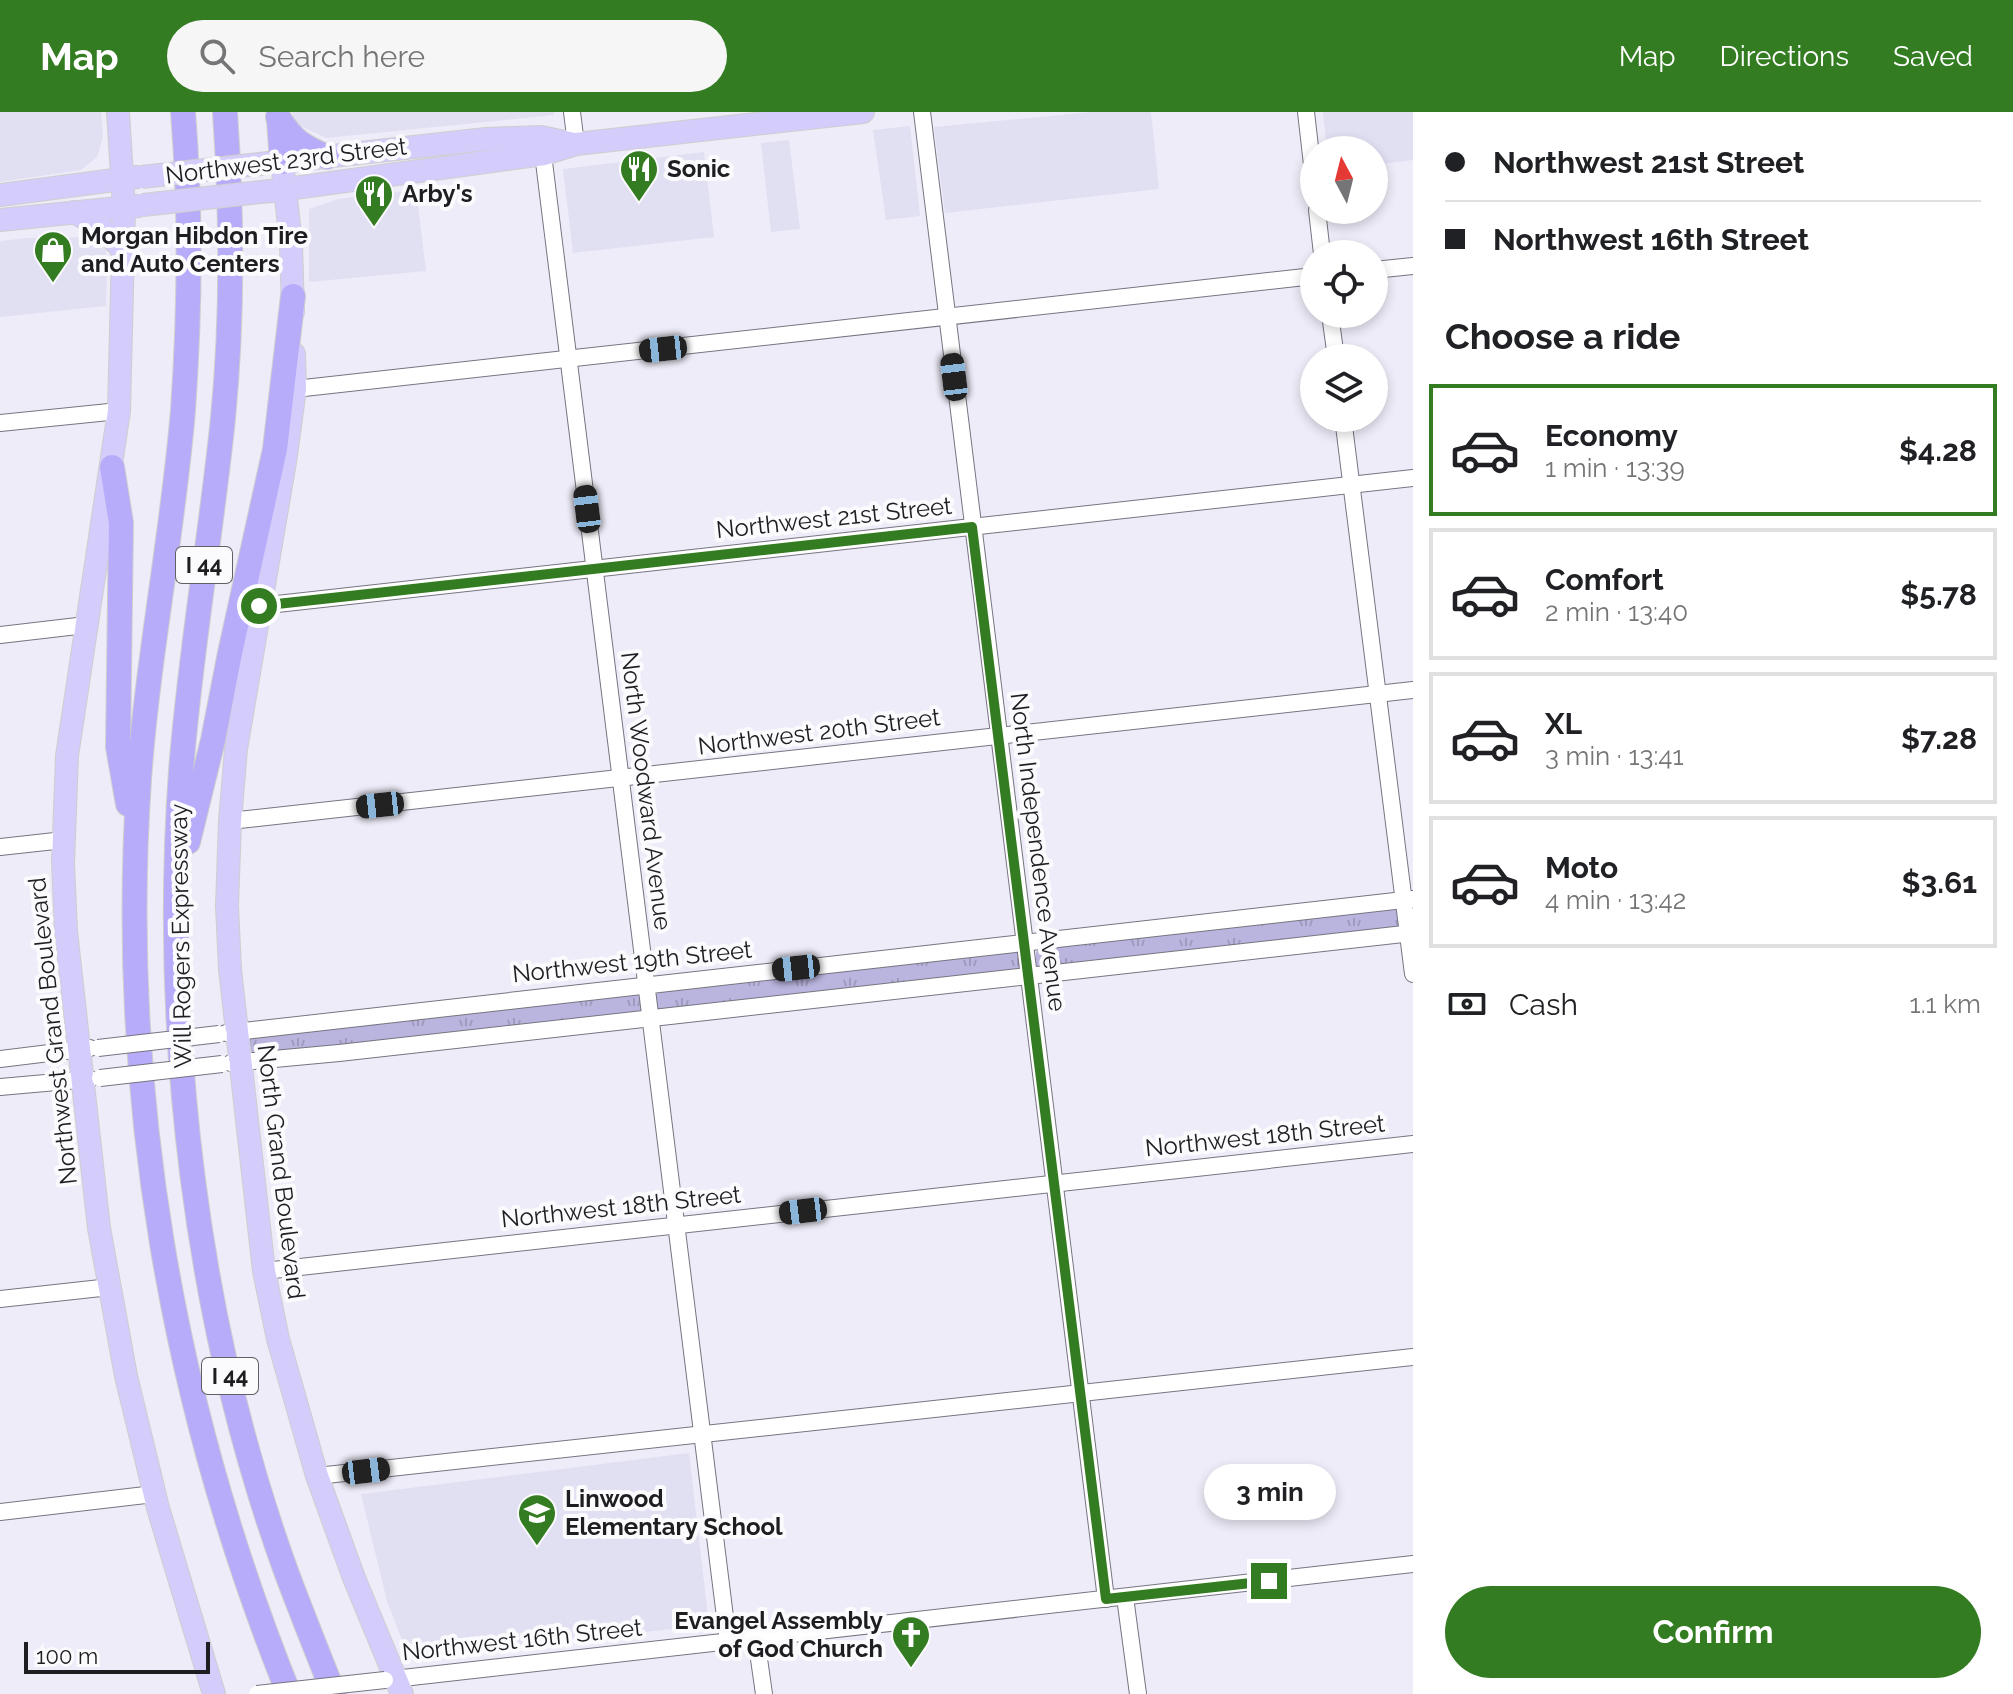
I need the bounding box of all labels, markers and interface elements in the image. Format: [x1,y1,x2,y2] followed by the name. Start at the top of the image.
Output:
[167,20,727,92] search box
[40,34,119,79] text: Map
[195,34,239,78] icon: search
[259,39,425,74] text: Search here
[1619,40,1676,73] text: Map
[1720,40,1849,73] text: Directions
[1893,40,1973,73] text: Saved
[164,131,408,190] street label: Northwest 23rd Street
[1300,136,1388,224] north arrow
[1300,136,1388,432] map controls
[1493,145,1804,180] text: Northwest 21st Street
[618,148,660,203] restaurant icon: Sonic
[667,154,731,183] place label: Sonic
[353,173,395,228] restaurant icon: Arby's
[402,179,473,208] place label: Arby's
[81,221,308,278] place label: Morgan Hibdon Tire and Auto Centers
[1493,222,1809,257] text: Northwest 16th Street
[32,229,74,284] shop icon: Morgan Hibdon Tire and Auto Centers
[1300,240,1388,328] button: locate
[1445,315,1680,357] text: Choose a ride
[638,335,688,363] car
[1300,344,1388,432] button: layers
[939,352,969,402] car
[1449,414,1521,486] icon: car
[1545,418,1678,453] text: Economy
[1899,433,1977,468] text: $4.28
[1545,453,1685,483] text: 1 min · 13:39
[572,484,602,534] car
[715,491,953,544] street label: Northwest 21st Street
[176,547,232,583] road number: I 44
[1449,558,1521,630] icon: car
[1545,562,1664,597] text: Comfort
[1900,577,1977,612] text: $5.78
[241,588,277,624] route start
[1545,597,1688,627] text: 2 min · 13:40
[615,650,678,932] street label: North Woodward Avenue
[1005,691,1072,1013] street label: North Independence Avenue
[696,702,942,761] street label: Northwest 20th Street
[1449,702,1521,774] icon: car
[1545,706,1582,741] text: XL
[1901,721,1977,756] text: $7.28
[1545,741,1684,771] text: 3 min · 13:41
[355,791,405,819] car
[164,803,197,1069] street label: Will Rogers Expressway
[1449,846,1521,918] icon: car
[1545,850,1618,885] text: Moto
[1902,865,1977,900] text: $3.61
[22,876,83,1186] street label: Northwest Grand Boulevard
[1545,885,1686,915] text: 4 min · 13:42
[511,935,753,989] street label: Northwest 19th Street
[771,954,821,982] car
[1445,982,1489,1026] icon: cash
[1509,987,1578,1022] text: Cash
[1910,989,1981,1019] text: 1.1 km
[251,1043,312,1301] street label: North Grand Boulevard
[1144,1108,1386,1163] street label: Northwest 18th Street
[500,1179,742,1234] street label: Northwest 18th Street
[778,1196,828,1226] car
[202,1358,258,1394] road number: I 44
[341,1456,391,1486] car
[1203,1465,1335,1521] callout: 3 min
[1236,1477,1304,1507] text: 3 min
[565,1484,783,1541] place label: Linwood Elementary School
[516,1492,558,1547] school or university icon: Linwood Elementary School
[1251,1563,1287,1599] route end
[1445,1586,1981,1678] button: Confirm
[674,1606,883,1663] place label: Evangel Assembly of God Church
[401,1612,643,1667] street label: Northwest 16th Street
[890,1614,932,1669] church icon: Evangel Assembly of God Church
[24,1638,210,1674] scale bar
[36,1643,98,1669] text: 100 m

